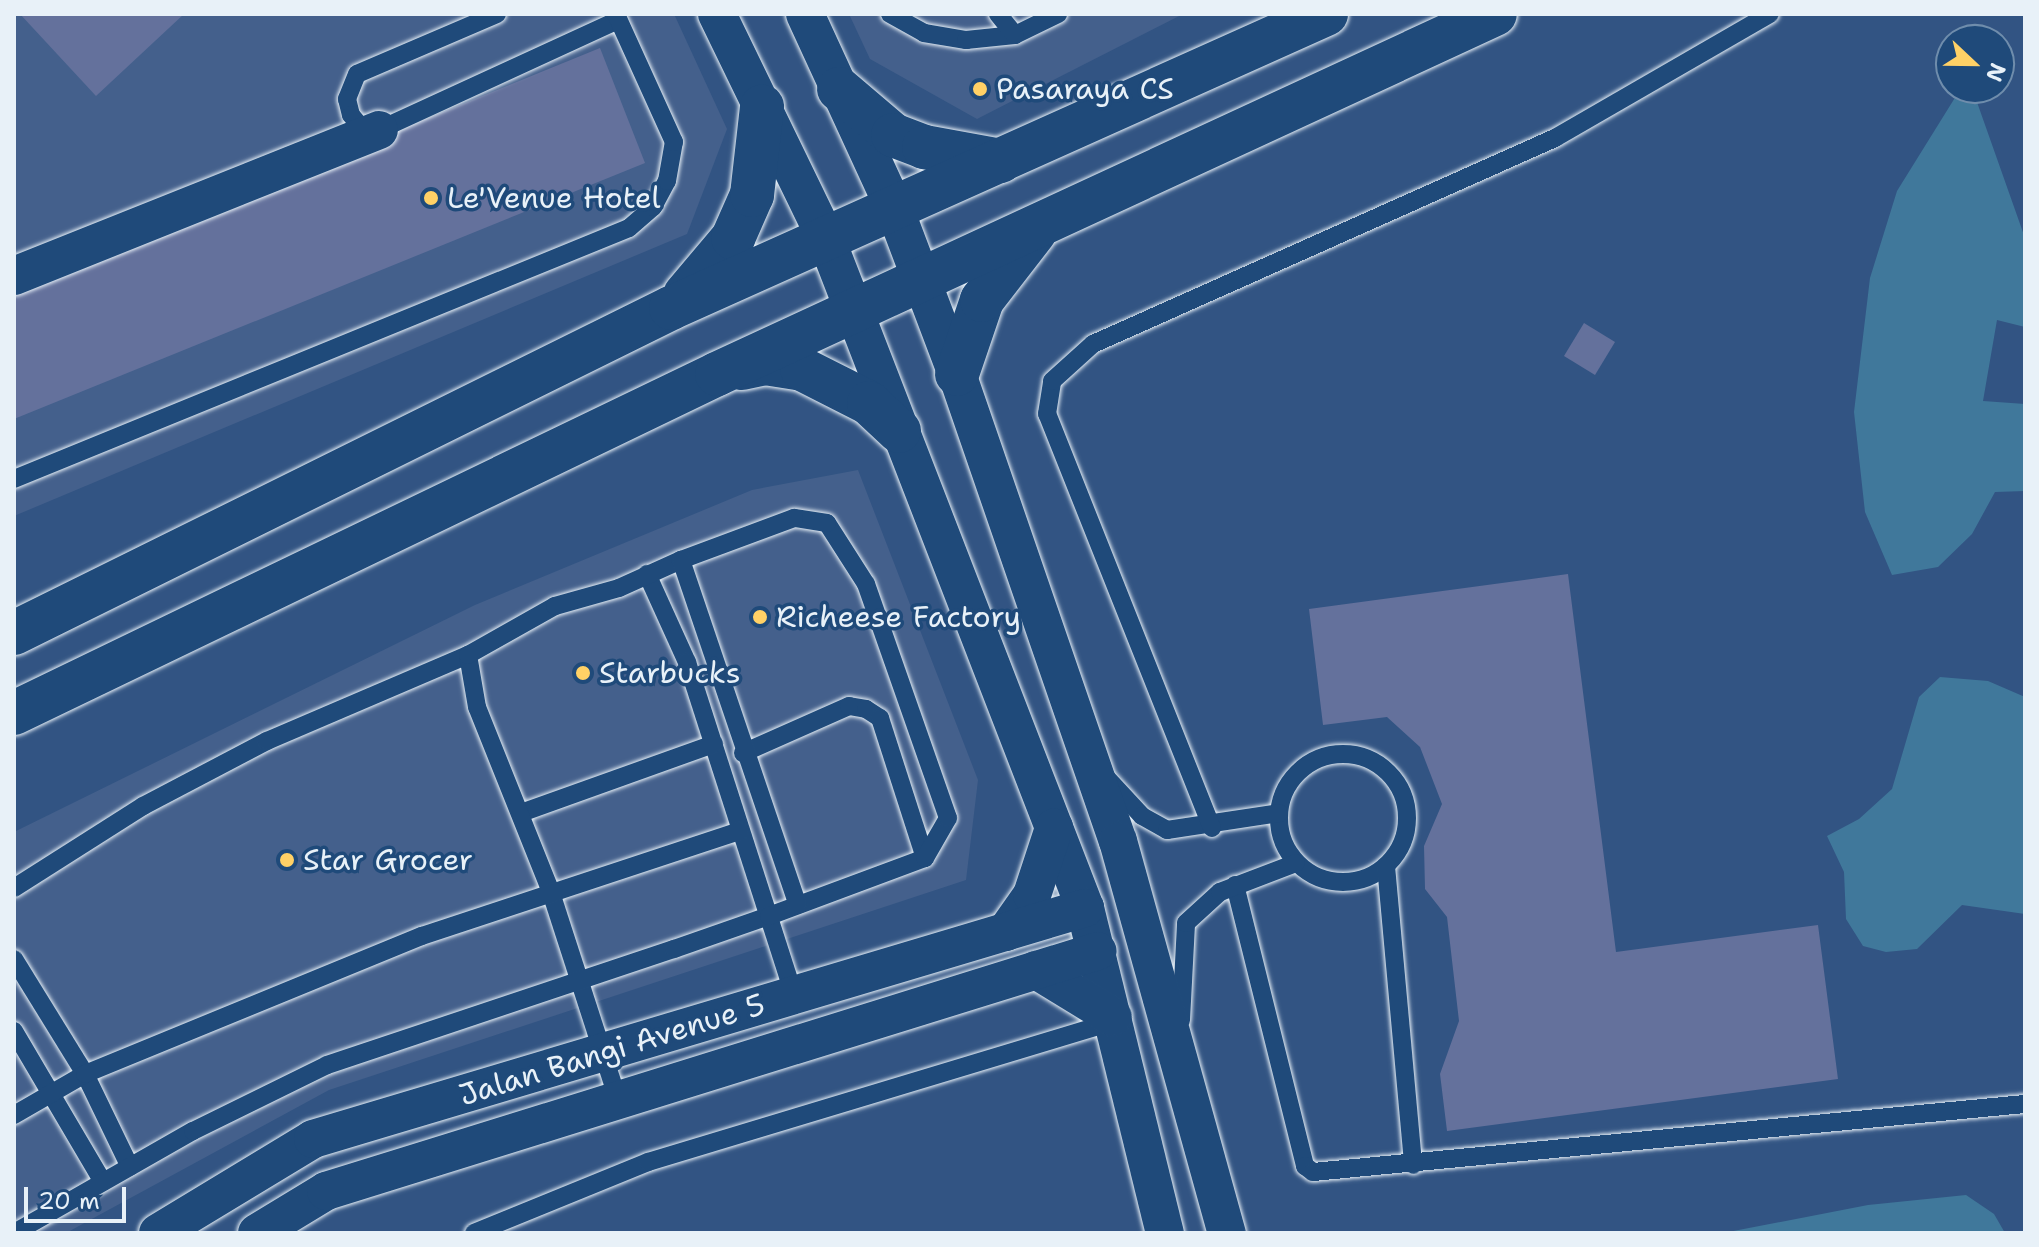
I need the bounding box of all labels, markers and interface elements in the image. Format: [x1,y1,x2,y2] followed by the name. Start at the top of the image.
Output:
[1935,24,2015,104] north arrow
[1979,59,2013,86] text: N
[996,71,1174,107] place label: Pasaraya CS
[971,80,989,98] marker: Pasaraya CS
[447,180,661,216] place label: Le'Venue Hotel
[422,189,440,207] marker: Le'Venue Hotel
[776,599,1021,635] place label: Richeese Factory
[751,608,769,626] marker: Richeese Factory
[599,655,740,691] place label: Starbucks
[574,664,592,682] marker: Starbucks
[303,842,473,878] place label: Star Grocer
[278,851,296,869] marker: Star Grocer
[455,986,769,1114] street label: Jalan Bangi Avenue 5
[28,1171,130,1221] scale bar
[38,1185,100,1217] text: 20 m

